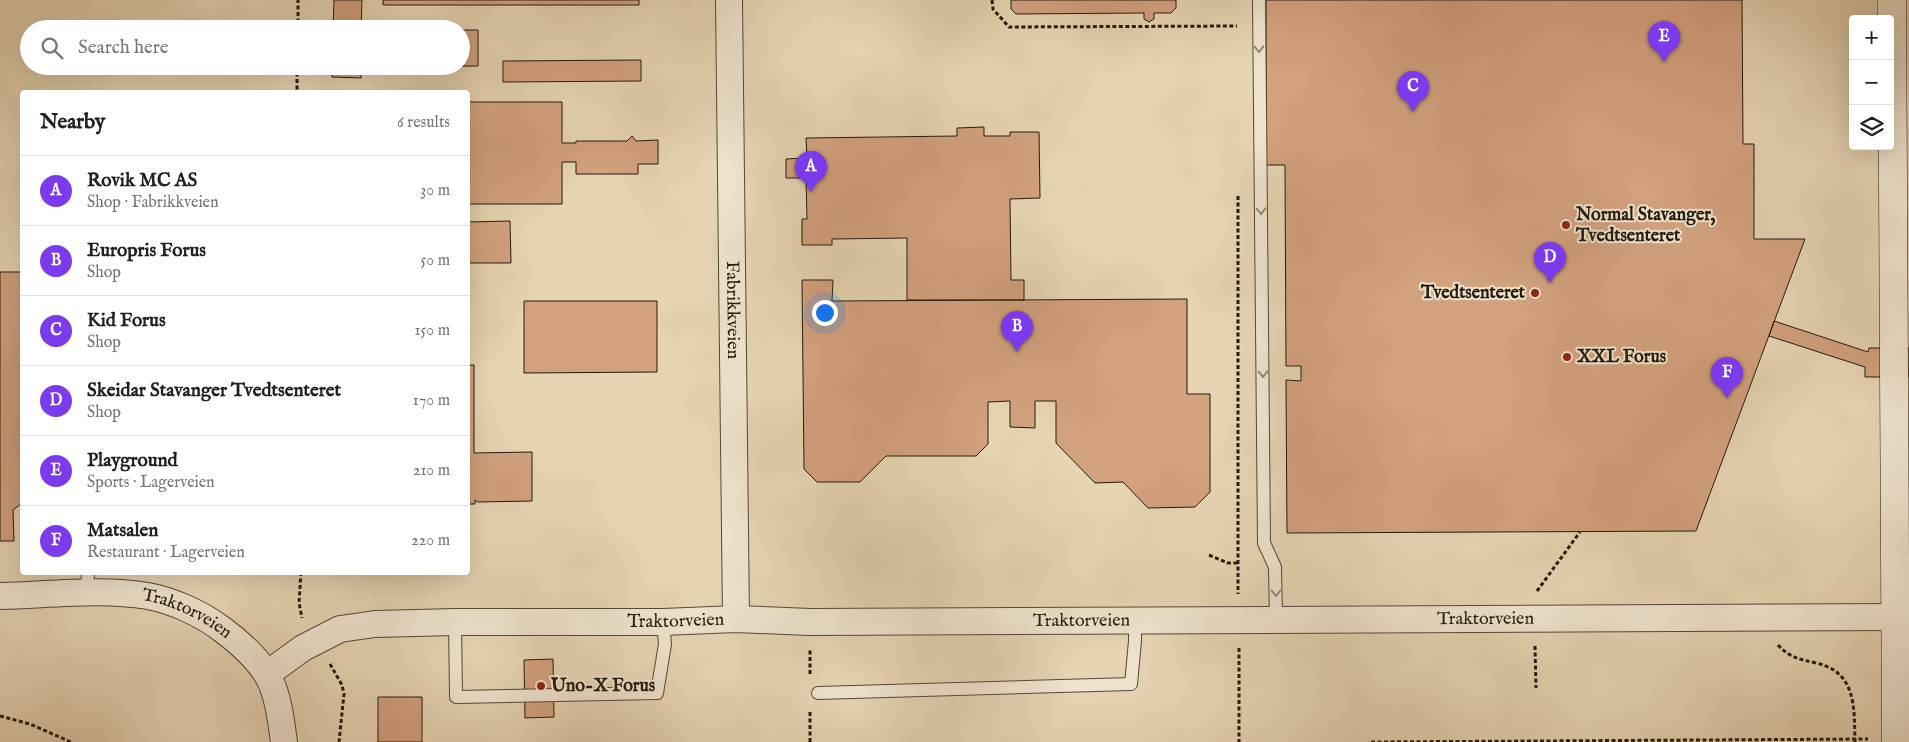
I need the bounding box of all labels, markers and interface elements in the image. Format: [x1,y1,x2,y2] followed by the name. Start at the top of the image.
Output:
[1849,15,1894,150] map controls
[1849,15,1894,60] button: +
[20,20,470,75] search box
[1648,21,1680,62] pin: E
[38,34,66,62] icon: search
[78,36,169,60] text: Search here
[1254,45,1264,53] one-way arrow
[1849,60,1894,105] button: −
[1397,71,1429,112] pin: C
[1849,105,1894,150] button: layers
[40,109,105,136] text: Nearby
[397,113,450,133] text: 6 results
[795,151,827,192] pin: A
[87,169,197,193] text: Rovik MC AS
[51,181,61,201] text: A
[420,181,450,201] text: 30 m
[87,193,218,213] text: Shop · Fabrikkveien
[1575,204,1716,248] place label: Normal Stavanger, Tvedtsenteret
[1256,208,1266,215] one-way arrow
[1560,219,1572,231] marker: Normal Stavanger, Tvedtsenteret
[87,239,206,263] text: Europris Forus
[1534,242,1566,283] pin: D
[51,251,61,271] text: B
[421,251,450,271] text: 50 m
[720,261,745,359] street label: Fabrikkveien
[87,263,121,283] text: Shop
[1420,282,1526,305] place label: Tvedtsenteret
[1529,287,1541,299] marker: Tvedtsenteret
[812,300,838,326] your location
[87,309,166,333] text: Kid Forus
[1001,311,1033,352] pin: B
[50,321,62,341] text: C
[415,321,450,341] text: 150 m
[87,333,121,353] text: Shop
[1576,346,1667,369] place label: XXL Forus
[1561,351,1573,363] marker: XXL Forus
[1711,357,1743,398] pin: F
[1257,370,1268,378] one-way arrow
[87,379,341,403] text: Skeidar Stavanger Tvedtsenteret
[50,391,62,411] text: D
[413,391,450,411] text: 170 m
[87,403,121,423] text: Shop
[87,449,178,473] text: Playground
[50,461,62,481] text: E
[413,461,450,481] text: 210 m
[87,473,215,493] text: Sports · Lagerveien
[87,519,158,543] text: Matsalen
[51,531,61,551] text: F
[411,531,450,551] text: 220 m
[87,543,245,563] text: Restaurant · Lagerveien
[140,584,237,644] street label: Traktorveien
[1270,589,1281,597] one-way arrow
[1437,607,1534,631] street label: Traktorveien
[627,608,725,634] street label: Traktorveien
[1033,609,1130,632] street label: Traktorveien
[550,675,656,698] place label: Uno-X Forus
[535,680,547,692] marker: Uno-X Forus

